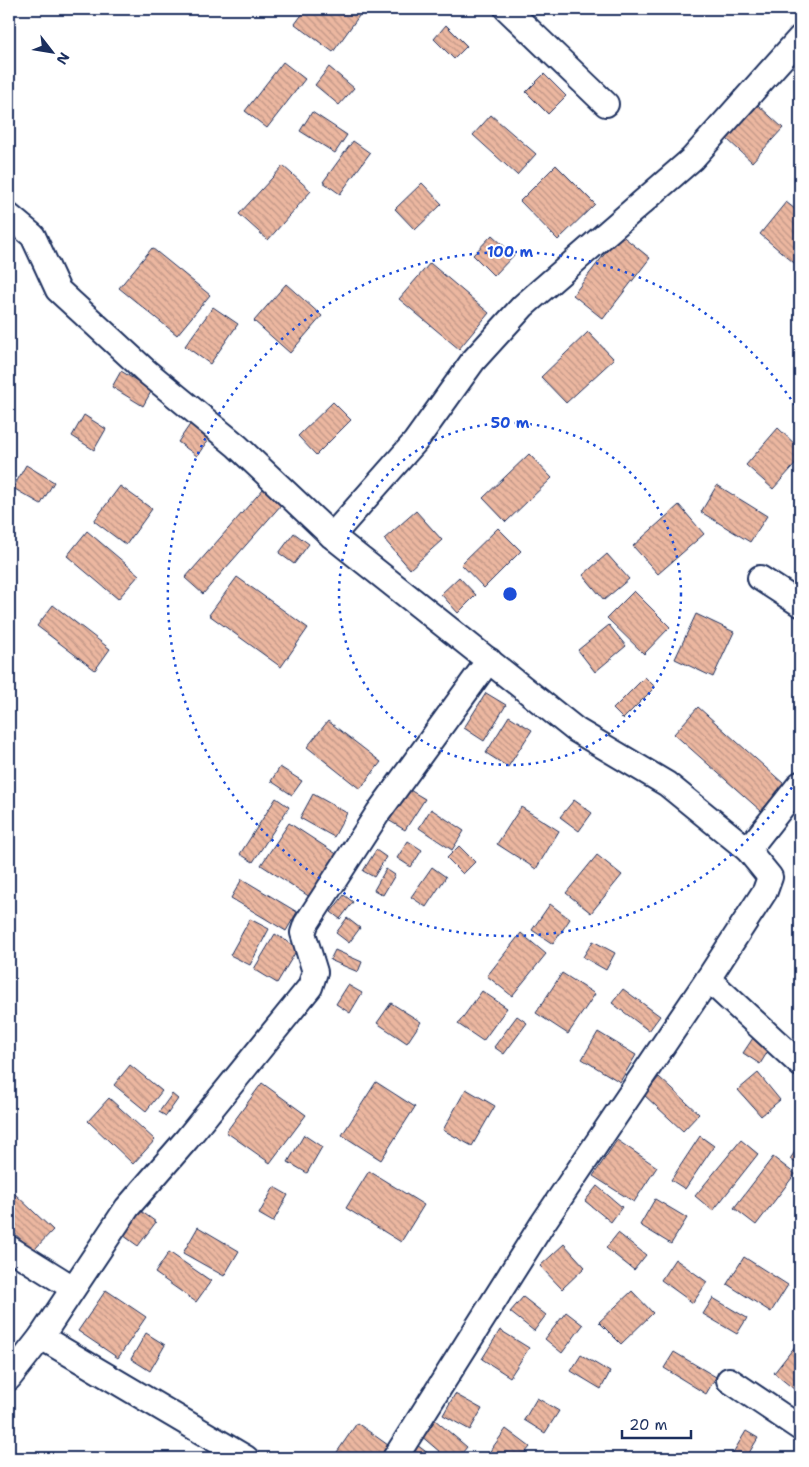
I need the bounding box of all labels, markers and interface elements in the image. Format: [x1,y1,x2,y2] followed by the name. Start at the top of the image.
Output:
[28,28,78,78] north arrow
[53,49,74,68] text: N
[487,242,533,262] text: 100 m
[491,413,530,433] text: 50 m
[501,585,519,603] centre of rings
[622,1407,690,1439] scale bar
[629,1415,668,1435] text: 20 m

